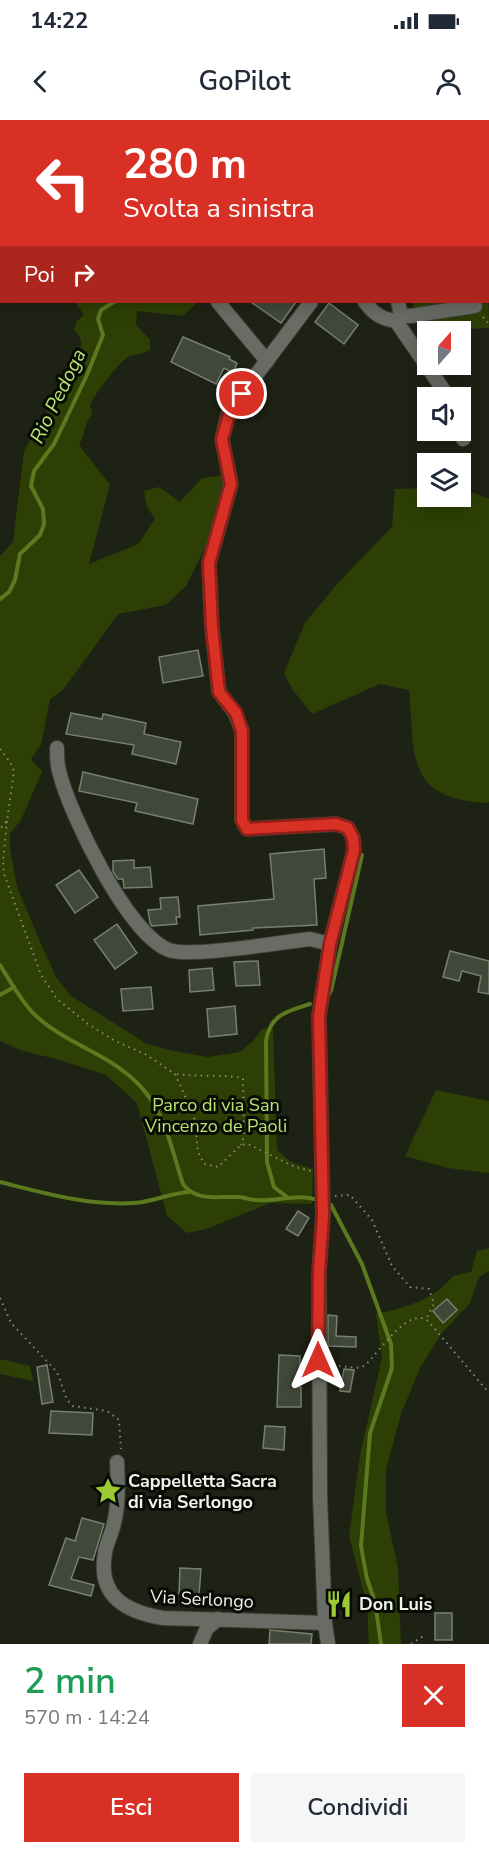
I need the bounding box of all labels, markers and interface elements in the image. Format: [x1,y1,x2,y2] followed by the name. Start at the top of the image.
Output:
[30,6,88,36] text: 14:22
[199,63,291,100] text: GoPilot
[24,65,57,98] icon: back
[432,65,465,98] icon: person
[123,136,247,193] text: 280 m
[24,144,102,222] icon: left
[123,190,315,227] text: Svolta a sinistra
[67,258,100,291] icon: right
[24,260,55,290] text: Poi
[417,321,471,375] north arrow
[417,321,471,507] map controls
[23,344,93,448] water label: Rio Pedoga
[216,368,267,419] pin
[225,377,258,410] icon: arrive
[417,387,471,441] button: sound
[417,453,471,507] button: layers
[144,1093,287,1138] park label: Parco di via San Vincenzo de Paoli
[286,1328,350,1392] position arrow
[128,1469,277,1514] place label: Cappelletta Sacra di via Serlongo
[93,1476,123,1506] place icon: Cappelletta Sacra di via Serlongo
[149,1584,254,1614] street label: Via Serlongo
[324,1589,354,1619] restaurant icon: Don Luis
[359,1592,432,1616] place label: Don Luis
[24,1657,116,1706] text: 2 min
[402,1664,465,1727] button: close
[24,1704,150,1731] text: 570 m · 14:24
[24,1773,239,1842] button: Esci
[251,1773,465,1842] button: Condividi

